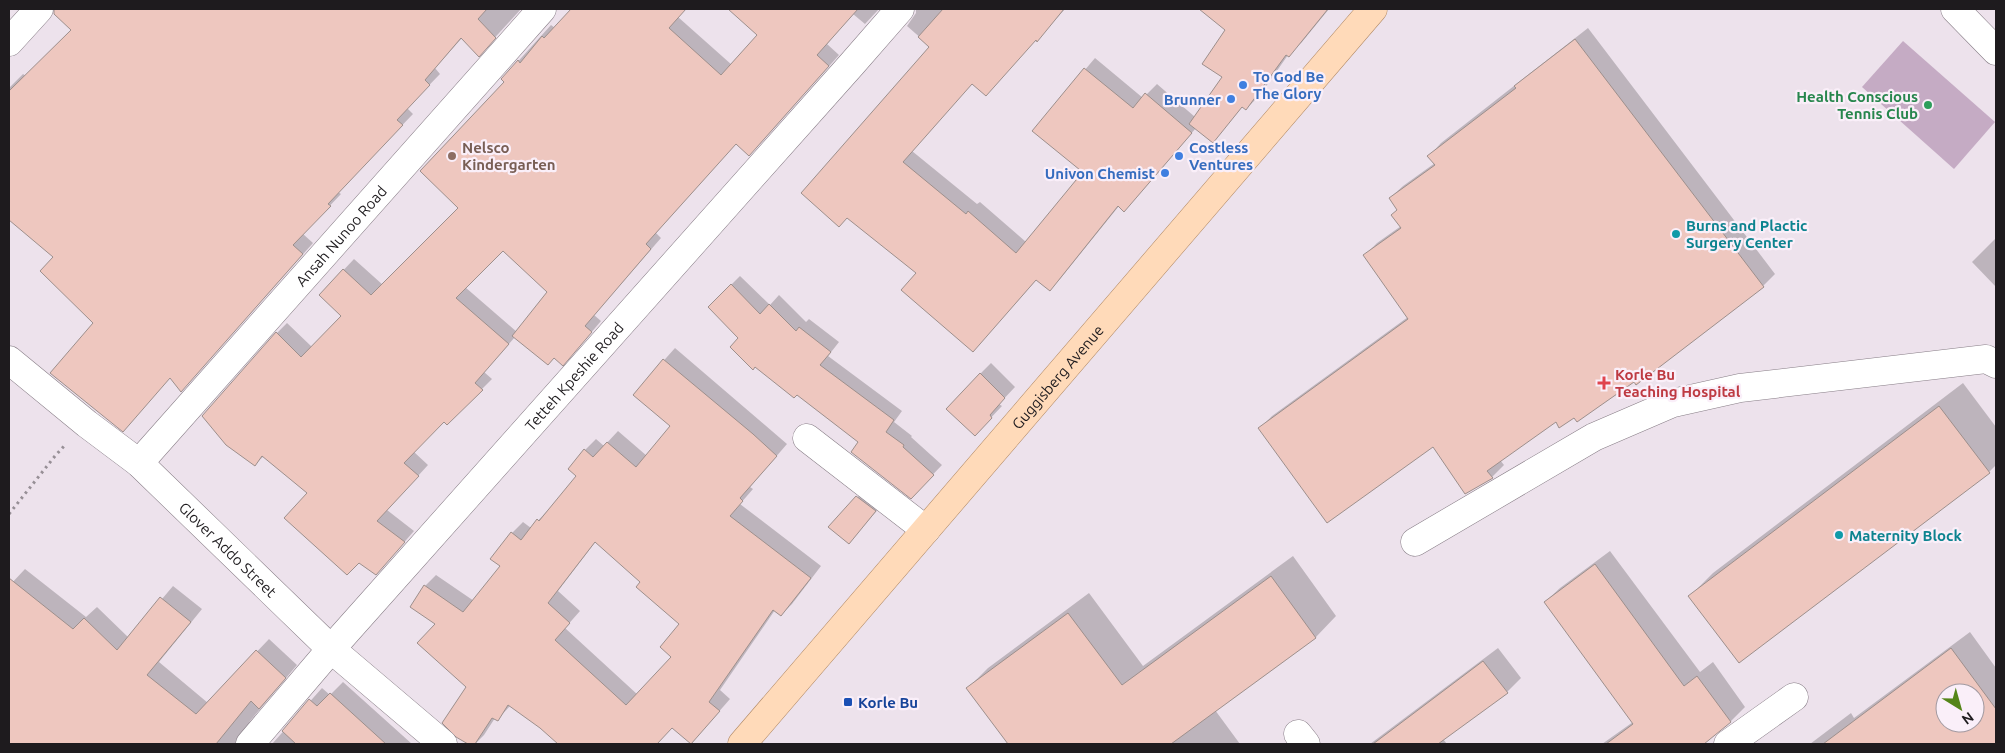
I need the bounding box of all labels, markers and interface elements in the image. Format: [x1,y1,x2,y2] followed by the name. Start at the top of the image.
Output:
[1253,68,1324,102] place label: To God Be The Glory
[1237,79,1249,91] marker: To God Be The Glory
[1796,88,1918,122] place label: Health Conscious Tennis Club
[1164,91,1222,108] place label: Brunner
[1225,93,1237,105] marker: Brunner
[1922,99,1934,111] marker: Health Conscious Tennis Club
[462,139,556,173] place label: Nelsco Kindergarten
[1189,139,1253,173] place label: Costless Ventures
[446,150,458,162] marker: Nelsco Kindergarten
[1173,150,1185,162] marker: Costless Ventures
[1045,165,1156,182] place label: Univon Chemist
[1159,167,1171,179] marker: Univon Chemist
[292,182,390,289] street label: Ansah Nunoo Road
[1686,217,1807,251] place label: Burns and Plactic Surgery Center
[1670,228,1682,240] marker: Burns and Plactic Surgery Center
[521,319,627,434] street label: Tetteh Kpeshie Road
[1008,321,1107,432] street label: Guggisberg Avenue
[1615,366,1741,400] place label: Korle Bu Teaching Hospital
[1597,376,1611,390] marker: Korle Bu Teaching Hospital
[176,498,280,600] street label: Glover Addo Street
[1849,527,1962,544] place label: Maternity Block
[1833,529,1845,541] marker: Maternity Block
[1935,683,1985,733] north arrow
[858,694,918,711] place label: Korle Bu
[842,696,854,708] marker: Korle Bu
[1959,709,1977,728] text: N

